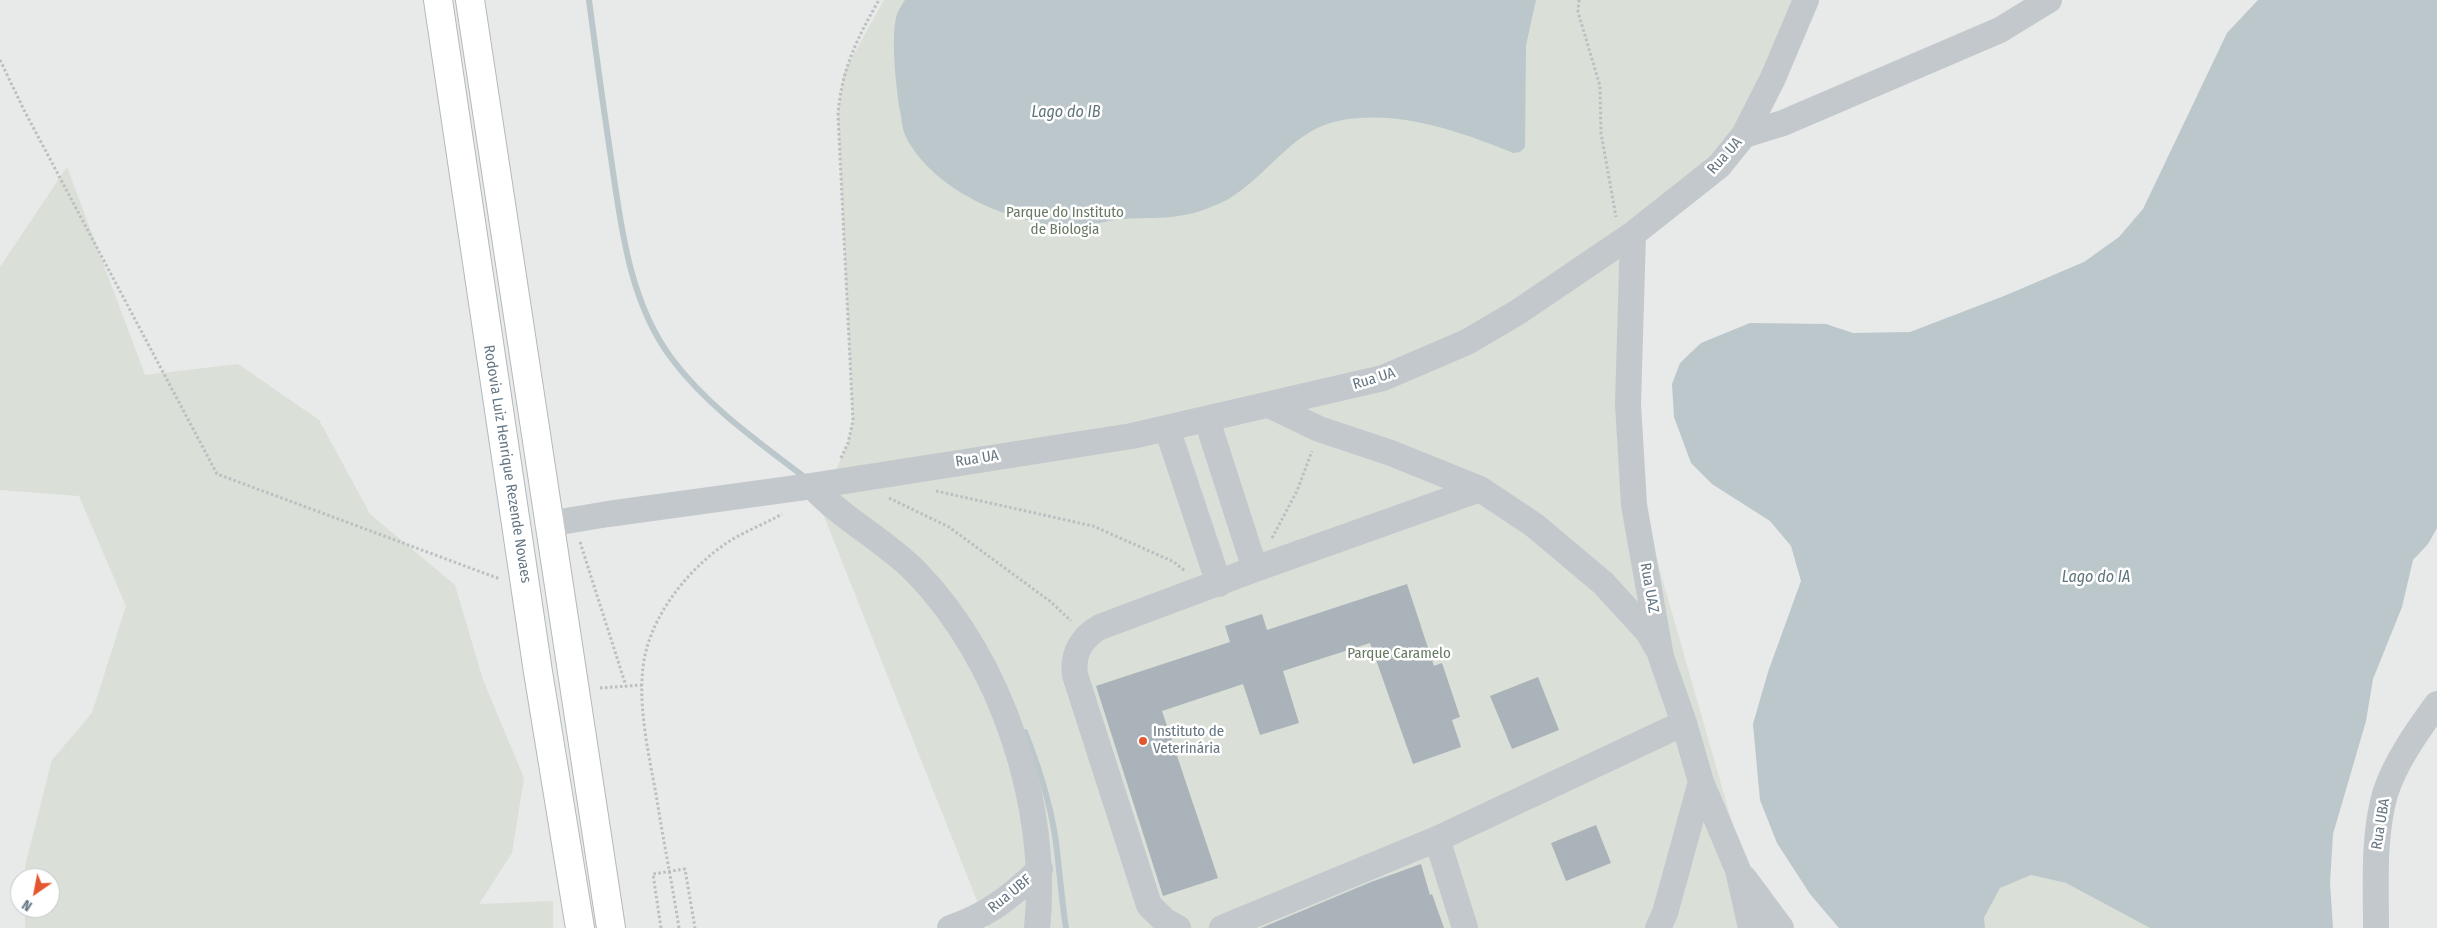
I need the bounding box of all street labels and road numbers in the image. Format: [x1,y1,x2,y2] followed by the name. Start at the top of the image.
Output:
[1704,134,1746,178] street label: Rua UA
[479,344,535,584] street label: Rodovia Luiz Henrique Rezende Novaes
[1351,364,1397,394] street label: Rua UA
[954,447,1000,471] street label: Rua UA
[1636,562,1662,614] street label: Rua UAZ
[2368,797,2394,851] street label: Rua UBA
[985,871,1035,917] street label: Rua UBF

